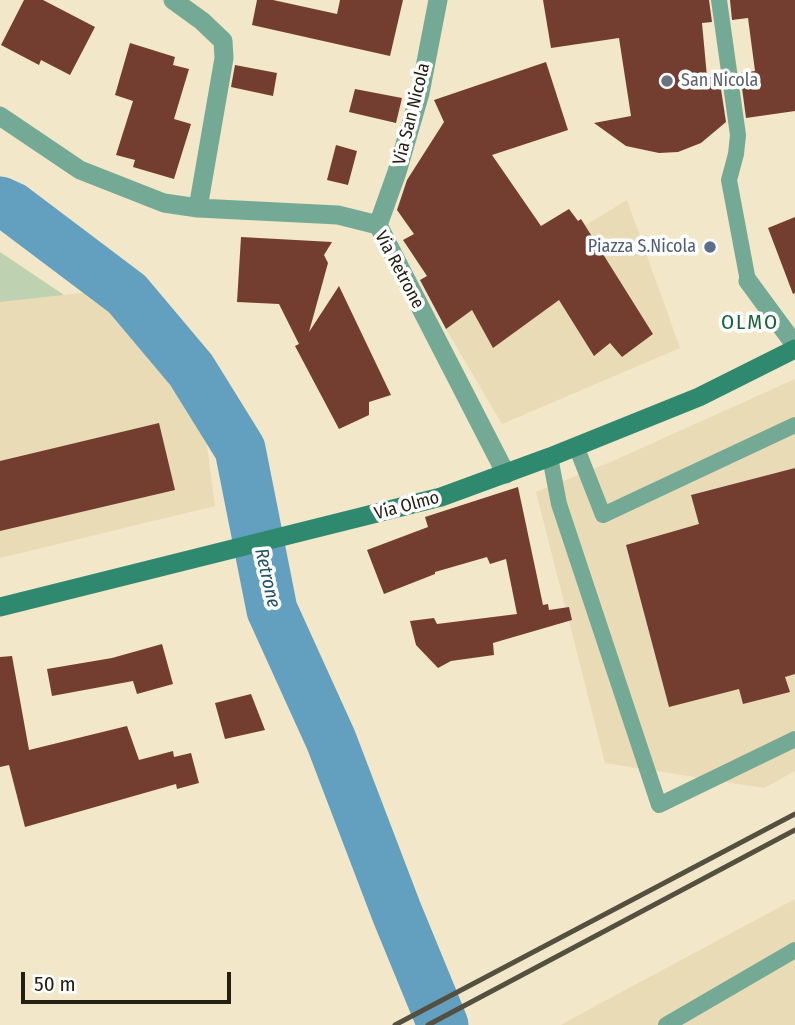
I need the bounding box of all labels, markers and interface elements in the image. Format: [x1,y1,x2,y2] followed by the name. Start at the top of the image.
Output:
[389,61,435,167] street label: Via San Nicola
[681,70,758,92] place label: San Nicola
[659,73,675,89] marker: San Nicola
[370,228,428,312] street label: Via Retrone
[588,236,696,258] place label: Piazza S.Nicola
[702,239,718,255] marker: Piazza S.Nicola
[721,310,779,336] district label: OLMO
[372,487,442,525] street label: Via Olmo
[249,546,285,610] water label: Retrone
[24,958,234,1002] scale bar
[34,971,76,997] text: 50 m

